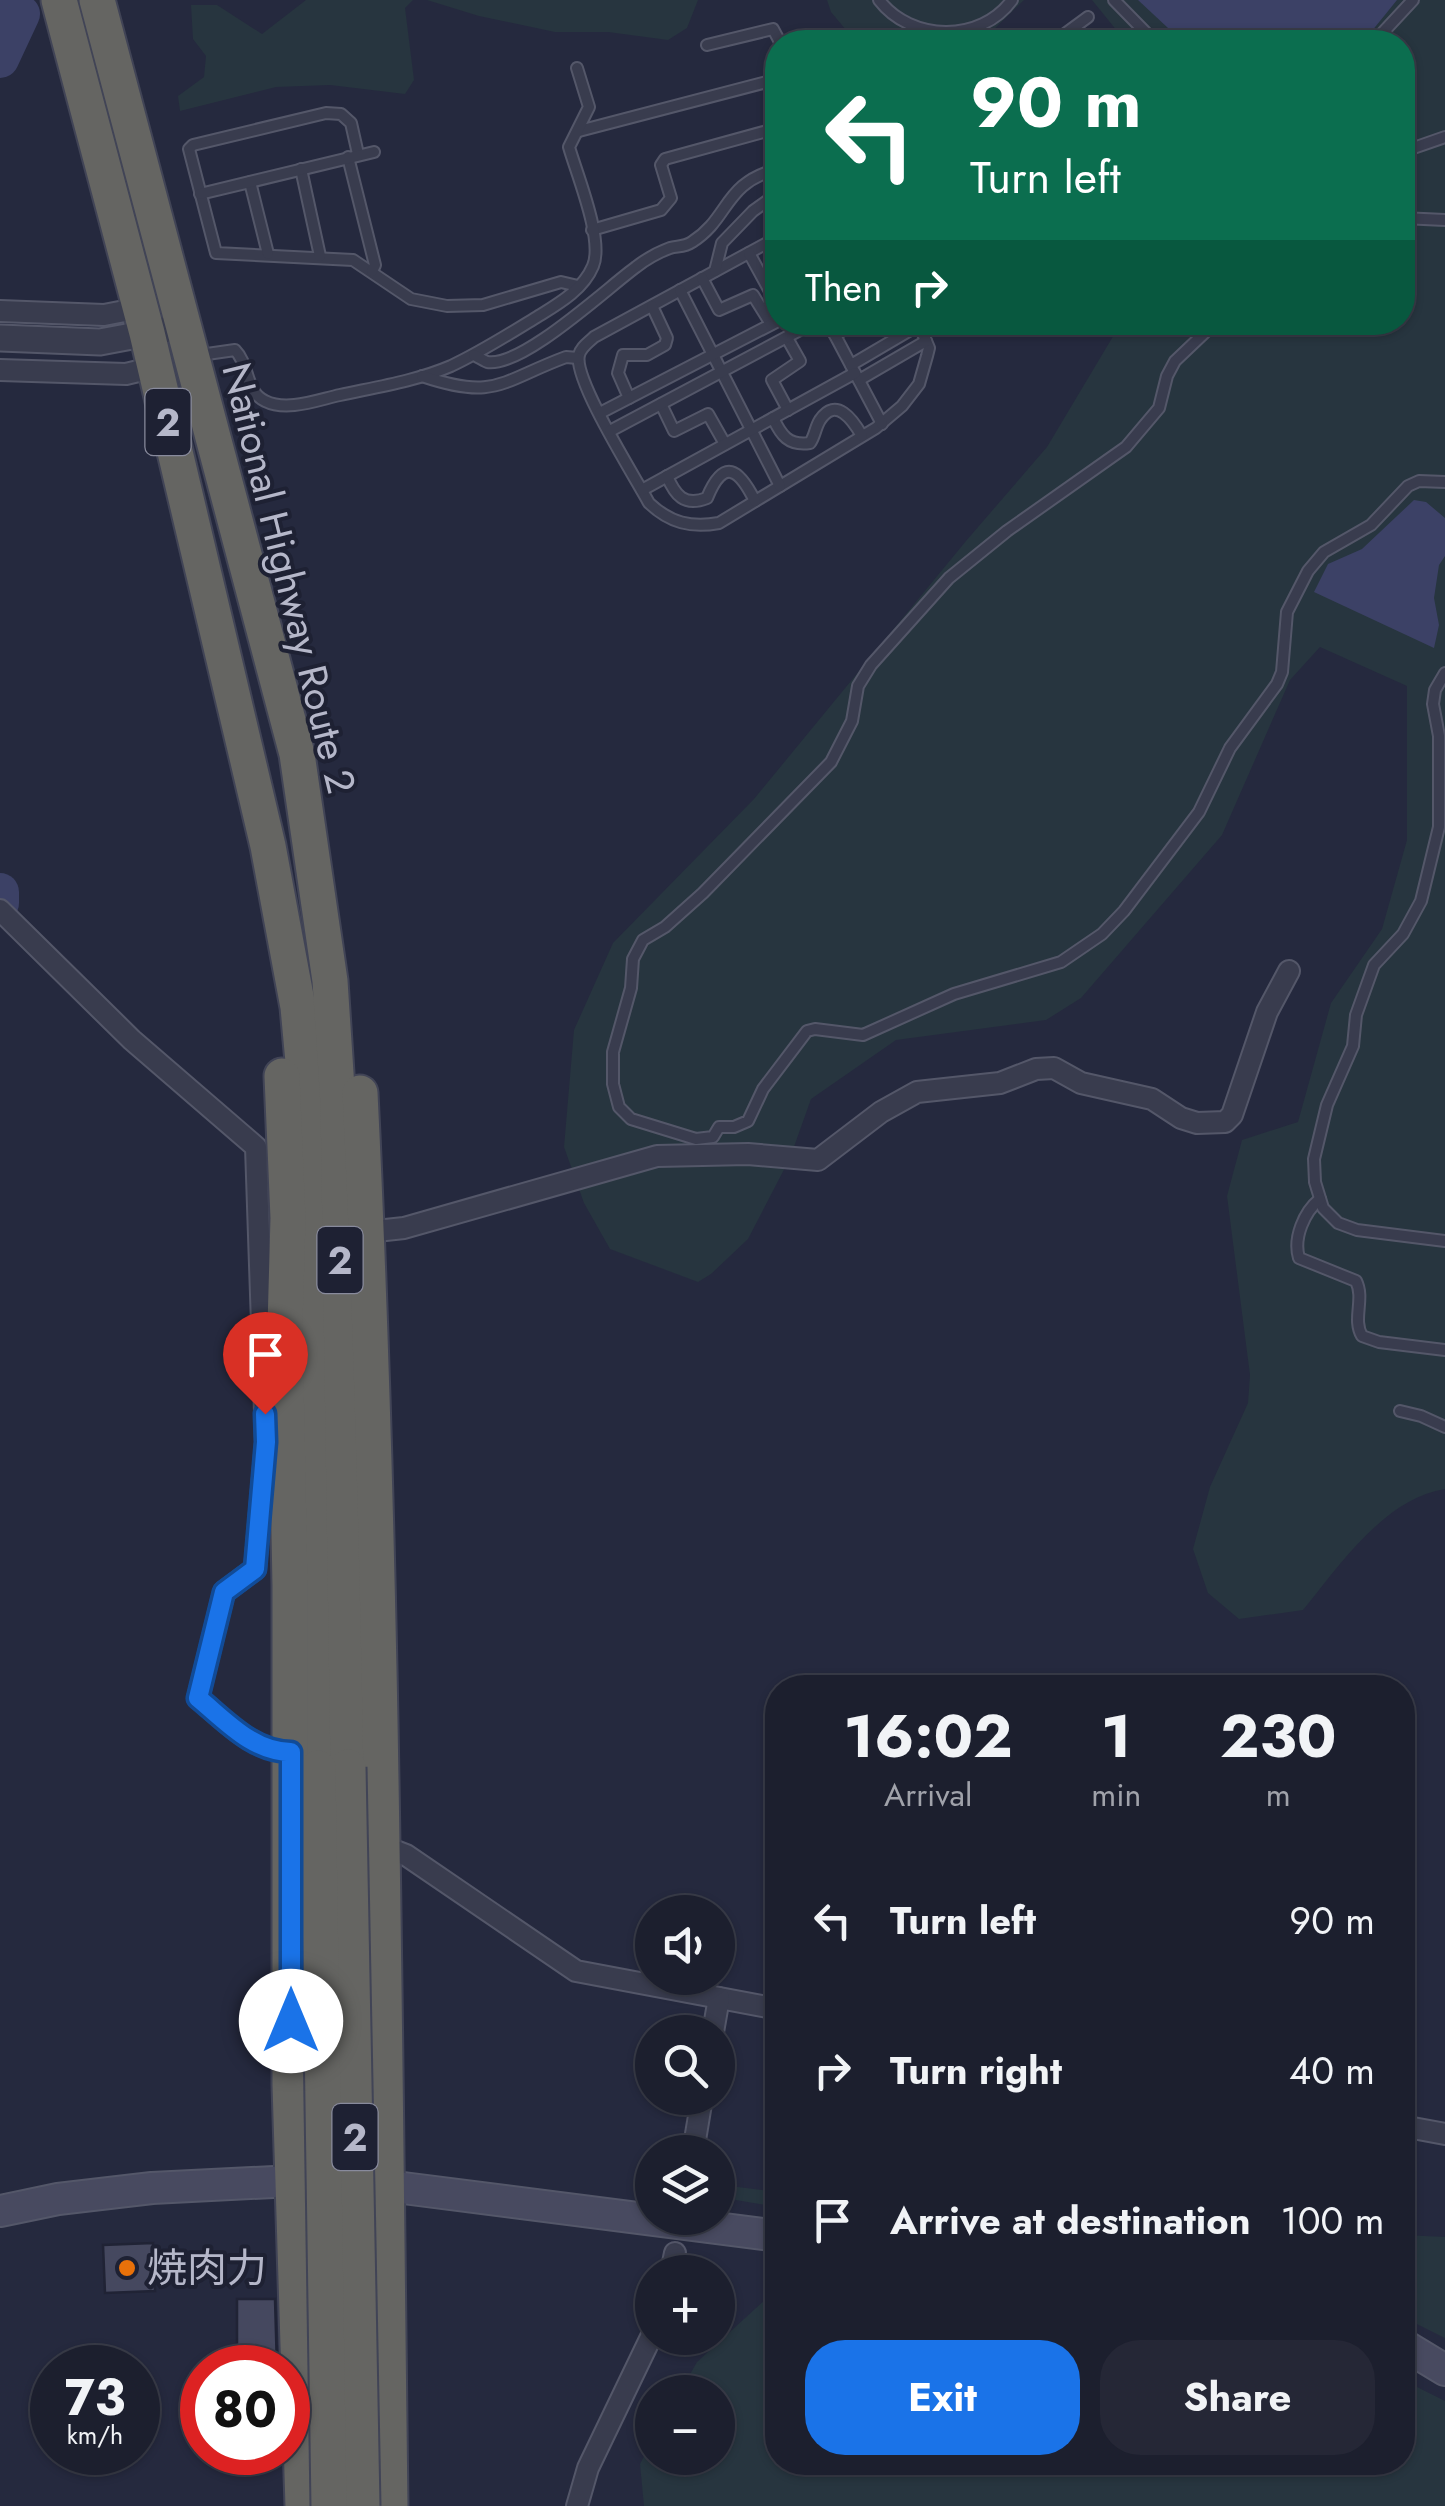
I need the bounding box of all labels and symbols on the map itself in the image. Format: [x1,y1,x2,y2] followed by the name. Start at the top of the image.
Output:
[207,356,371,800] street label: National Highway Route 2
[146,389,190,455] road number: 2
[318,1227,362,1293] road number: 2
[223,1312,308,1415] pin
[239,1969,343,2073] position arrow
[332,2104,378,2170] road number: 2
[147,2239,267,2297] place label: 焼肉力
[116,2257,138,2279] marker: 焼肉力
[180,2345,310,2475] speed limit sign: 80

